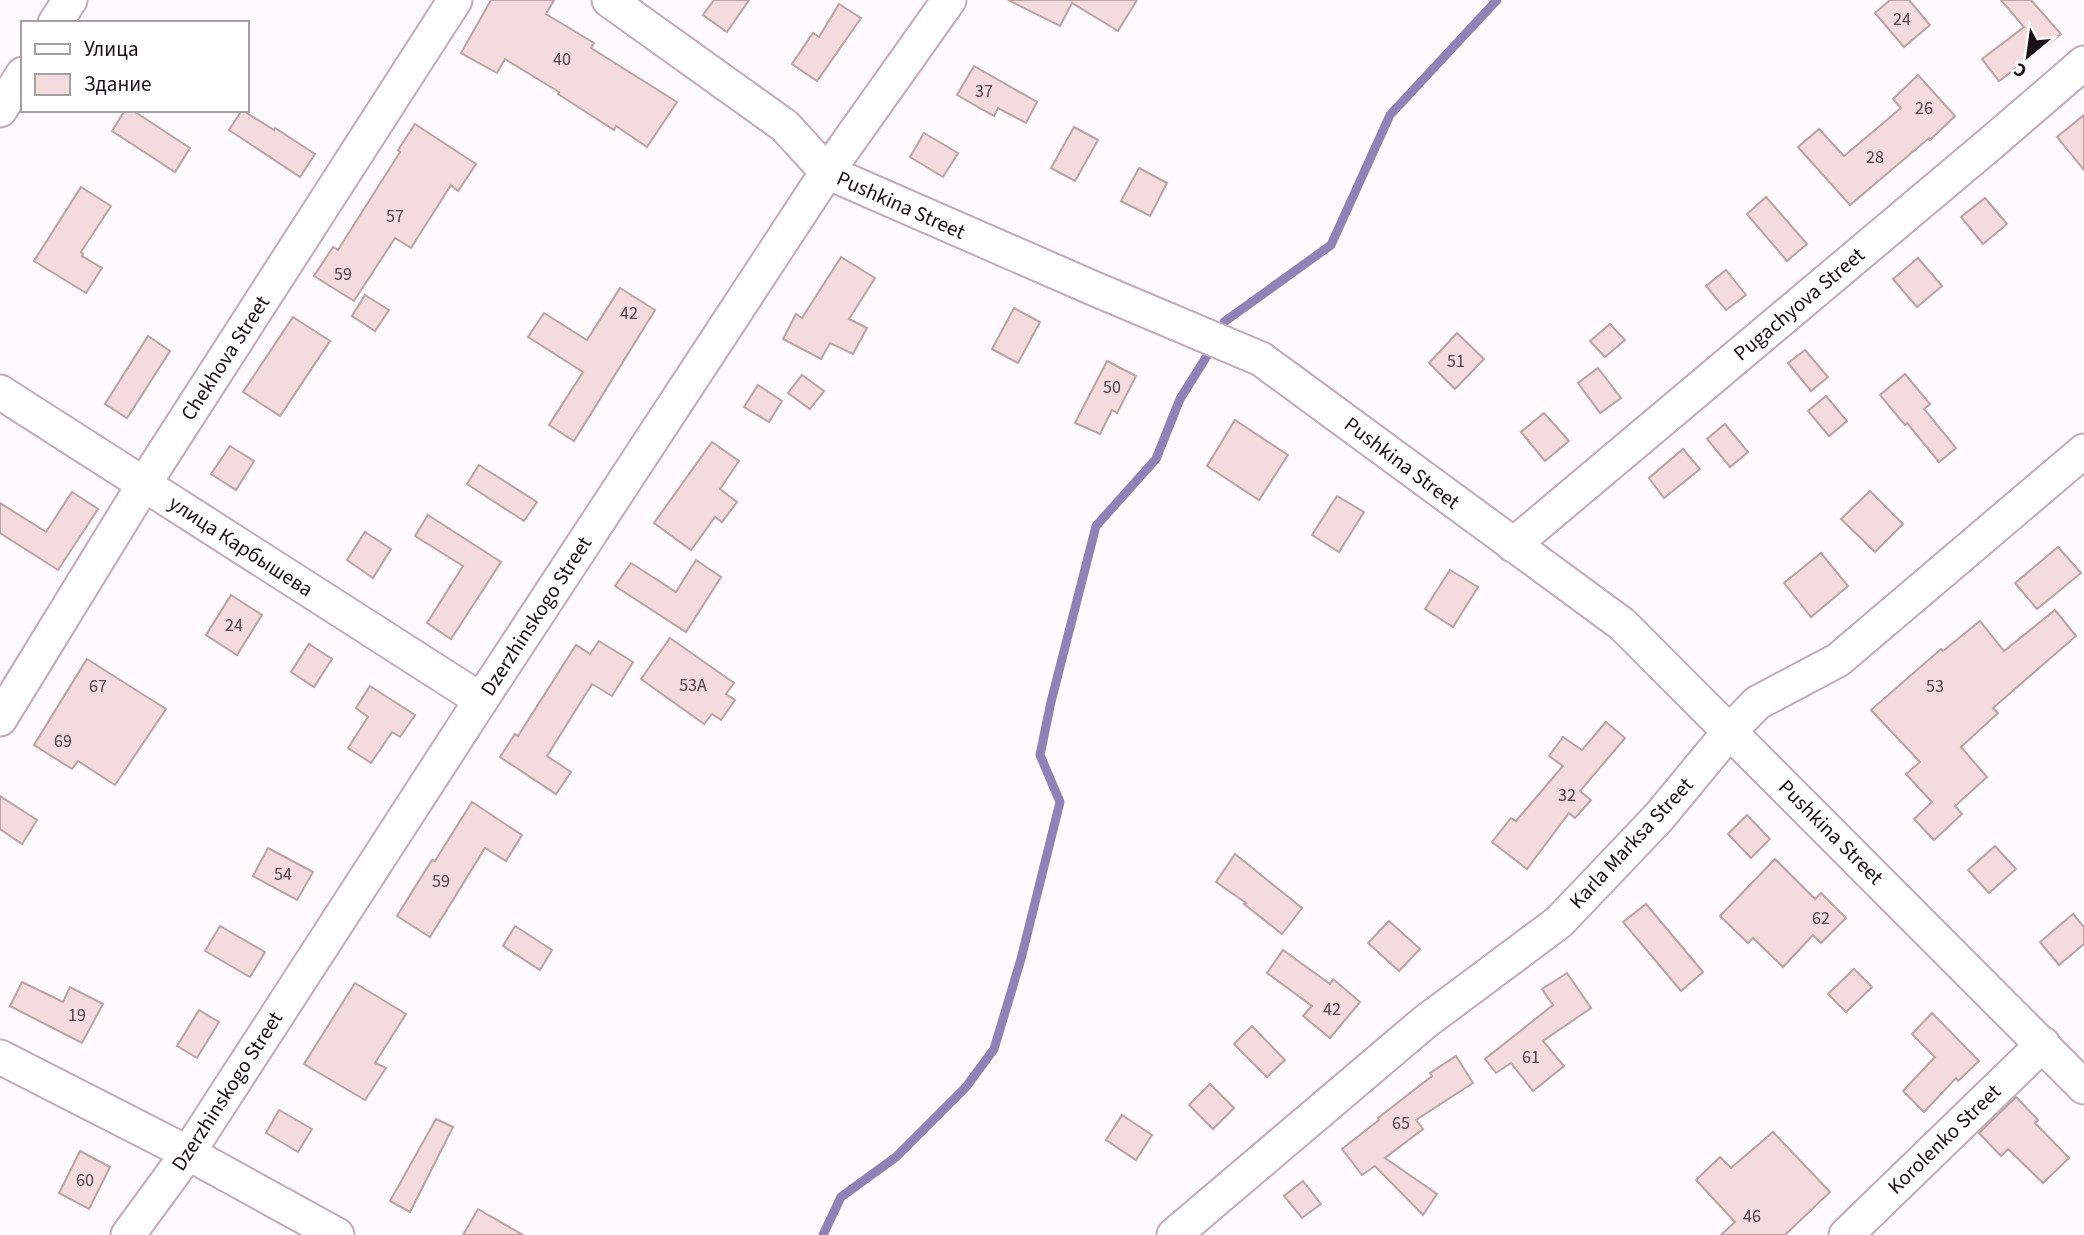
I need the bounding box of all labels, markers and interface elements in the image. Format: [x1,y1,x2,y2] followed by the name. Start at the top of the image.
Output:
[1893,7,1911,32] house number: 24
[21,21,248,112] legend
[1993,21,2063,91] north arrow
[84,34,139,64] text: Улица
[553,47,571,72] house number: 40
[2009,55,2032,84] text: С
[84,69,152,99] text: Здание
[975,79,993,104] house number: 37
[1915,96,1933,121] house number: 26
[1866,145,1884,170] house number: 28
[832,163,970,247] street label: Pushkina Street
[386,204,404,229] house number: 57
[1727,240,1871,368] street label: Pugachyova Street
[334,262,352,287] house number: 59
[173,290,277,426] street label: Chekhova Street
[620,301,638,326] house number: 42
[1447,349,1465,374] house number: 51
[1103,375,1121,400] house number: 50
[1338,409,1466,517] street label: Pushkina Street
[163,488,319,604] street label: улица Карбышева
[473,530,599,702] street label: Dzerzhinskogo Street
[225,613,243,638] house number: 24
[679,673,707,698] house number: 53А
[89,674,107,699] house number: 67
[1926,674,1944,699] house number: 53
[54,729,72,754] house number: 69
[1562,771,1700,915] street label: Karla Marksa Street
[1772,773,1890,891] street label: Pushkina Street
[1558,783,1576,808] house number: 32
[274,862,292,887] house number: 54
[432,869,450,894] house number: 59
[1812,906,1830,931] house number: 62
[1323,997,1341,1022] house number: 42
[68,1003,86,1028] house number: 19
[164,1005,290,1177] street label: Dzerzhinskogo Street
[1522,1045,1540,1070] house number: 61
[1881,1077,2007,1201] street label: Korolenko Street
[1392,1111,1410,1136] house number: 65
[76,1168,94,1193] house number: 60
[1743,1204,1761,1229] house number: 46

